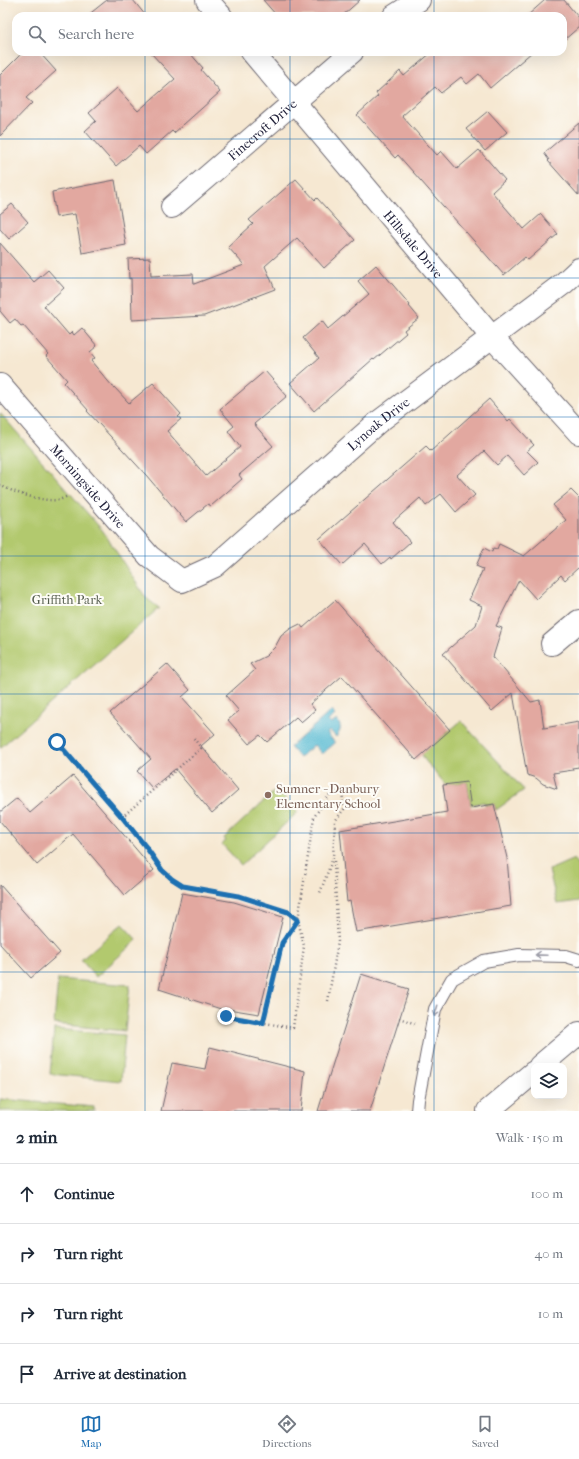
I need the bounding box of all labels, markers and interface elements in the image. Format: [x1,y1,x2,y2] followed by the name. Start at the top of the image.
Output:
[12,12,567,56] search box
[26,23,48,45] icon: search
[58,25,134,43] text: Search here
[225,96,300,163] street label: Finecroft Drive
[381,207,446,282] street label: Hillsdale Drive
[344,394,413,454] street label: Lynoak Drive
[47,441,129,532] street label: Morningside Drive
[32,592,103,607] park label: Griffith Park
[48,733,66,751] route start
[276,781,381,811] place label: Sumner - Danbury Elementary School
[263,790,273,800] marker: Sumner - Danbury Elementary School
[535,952,548,959] one-way arrow
[432,1004,439,1017] one-way arrow
[217,1007,235,1025] route end
[531,1063,567,1099] map controls
[531,1063,567,1099] button: layers
[16,1127,57,1147] text: 2 min
[496,1130,563,1145] text: Walk · 150 m
[16,1183,38,1205] icon: ahead
[54,1185,114,1203] text: Continue
[530,1186,563,1201] text: 100 m
[16,1243,38,1265] icon: right
[54,1245,123,1263] text: Turn right
[535,1246,563,1261] text: 40 m
[16,1303,38,1325] icon: right
[54,1305,123,1323] text: Turn right
[538,1306,563,1321] text: 10 m
[16,1363,38,1385] icon: arrive
[54,1365,186,1383] text: Arrive at destination
[80,1413,102,1450] tab: Map
[262,1413,312,1450] tab: Directions
[472,1413,499,1450] tab: Saved

